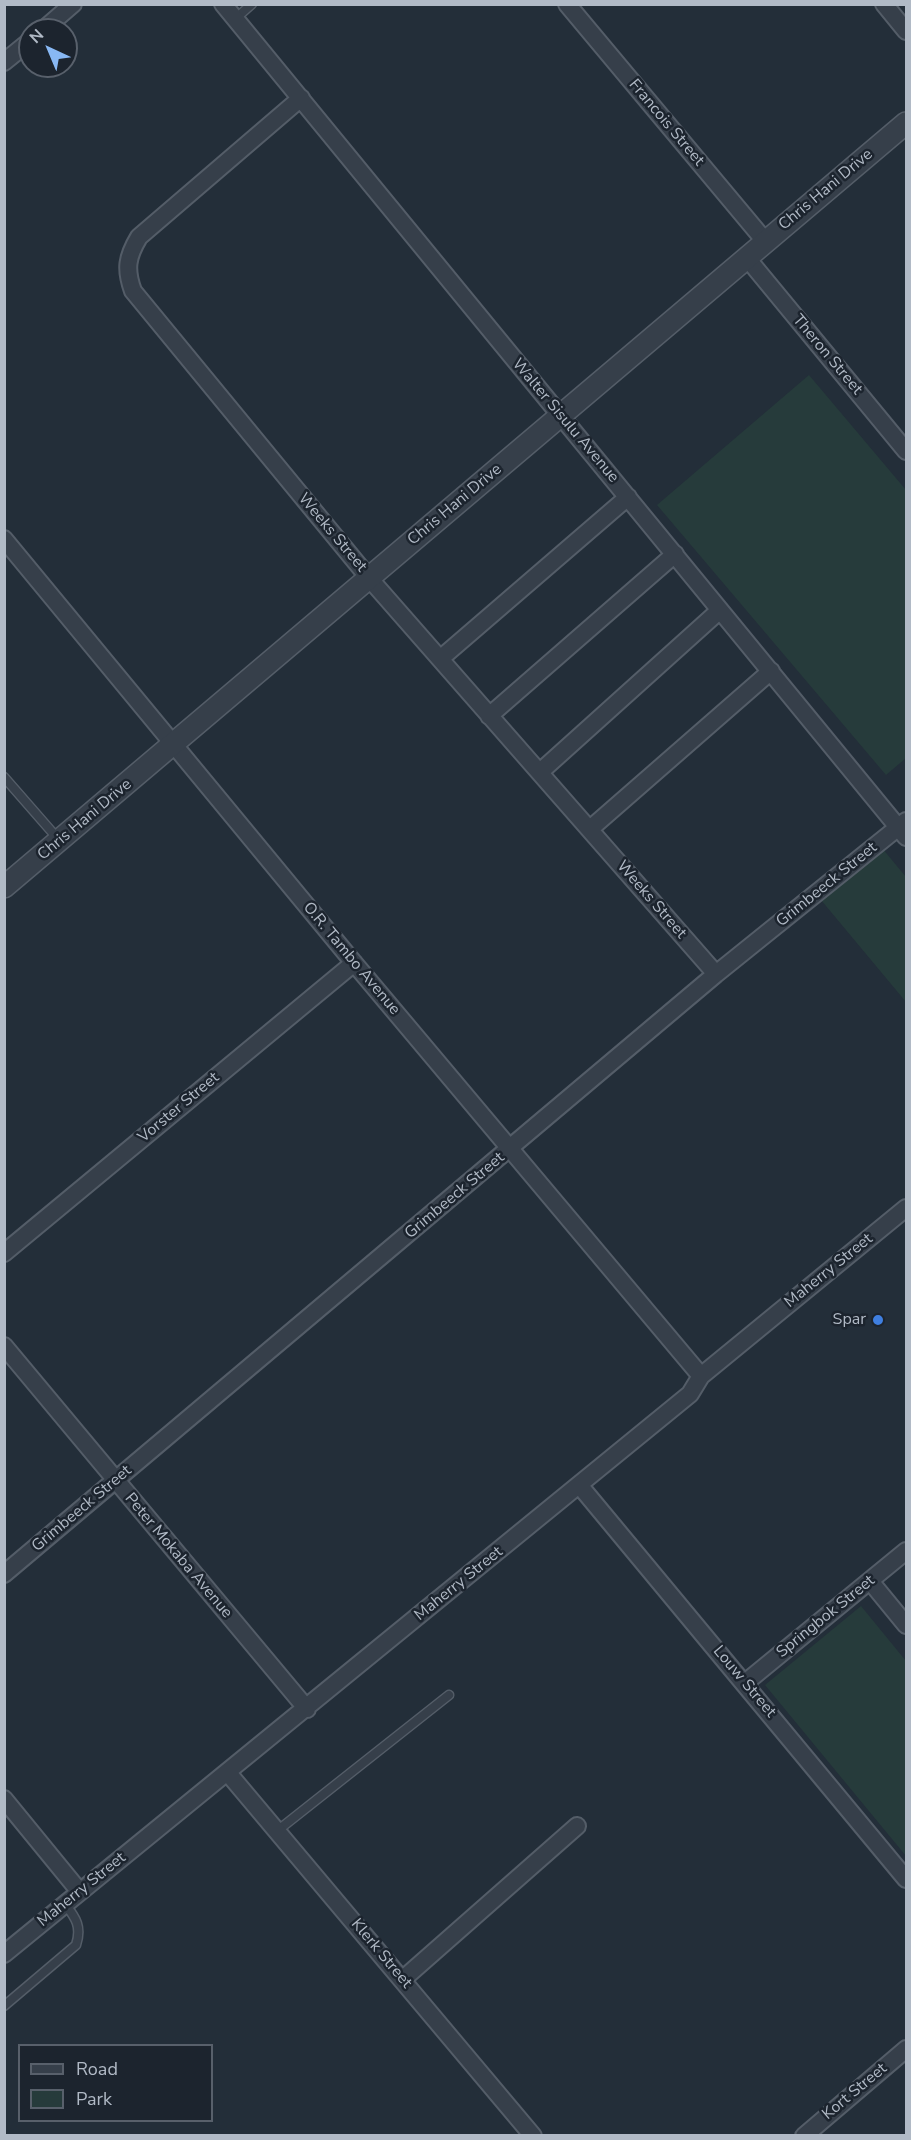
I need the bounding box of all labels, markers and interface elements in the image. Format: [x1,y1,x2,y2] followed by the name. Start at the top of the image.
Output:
[18,18,78,78] north arrow
[25,24,49,49] text: N
[624,76,708,170] street label: Francois Street
[775,145,877,235] street label: Chris Hani Drive
[788,311,866,399] street label: Theron Street
[507,355,623,487] street label: Walter Sisulu Avenue
[404,460,506,550] street label: Chris Hani Drive
[293,490,371,576] street label: Weeks Street
[34,775,136,865] street label: Chris Hani Drive
[773,838,881,932] street label: Grimbeeck Street
[612,857,690,943] street label: Weeks Street
[298,899,404,1019] street label: O.R. Tambo Avenue
[135,1069,223,1147] street label: Vorster Street
[401,1149,509,1243] street label: Grimbeeck Street
[781,1230,877,1312] street label: Maherry Street
[833,1310,866,1330] place label: Spar
[871,1313,885,1327] marker: Spar
[28,1462,136,1556] street label: Grimbeeck Street
[120,1490,236,1622] street label: Peter Mokaba Avenue
[411,1543,507,1625] street label: Maherry Street
[773,1571,879,1663] street label: Springbok Street
[708,1642,780,1722] street label: Louw Street
[34,1849,130,1931] street label: Maherry Street
[346,1915,416,1993] street label: Klerk Street
[18,2044,213,2122] legend
[76,2057,118,2081] text: Road
[819,2060,891,2124] street label: Kort Street
[76,2087,112,2111] text: Park

